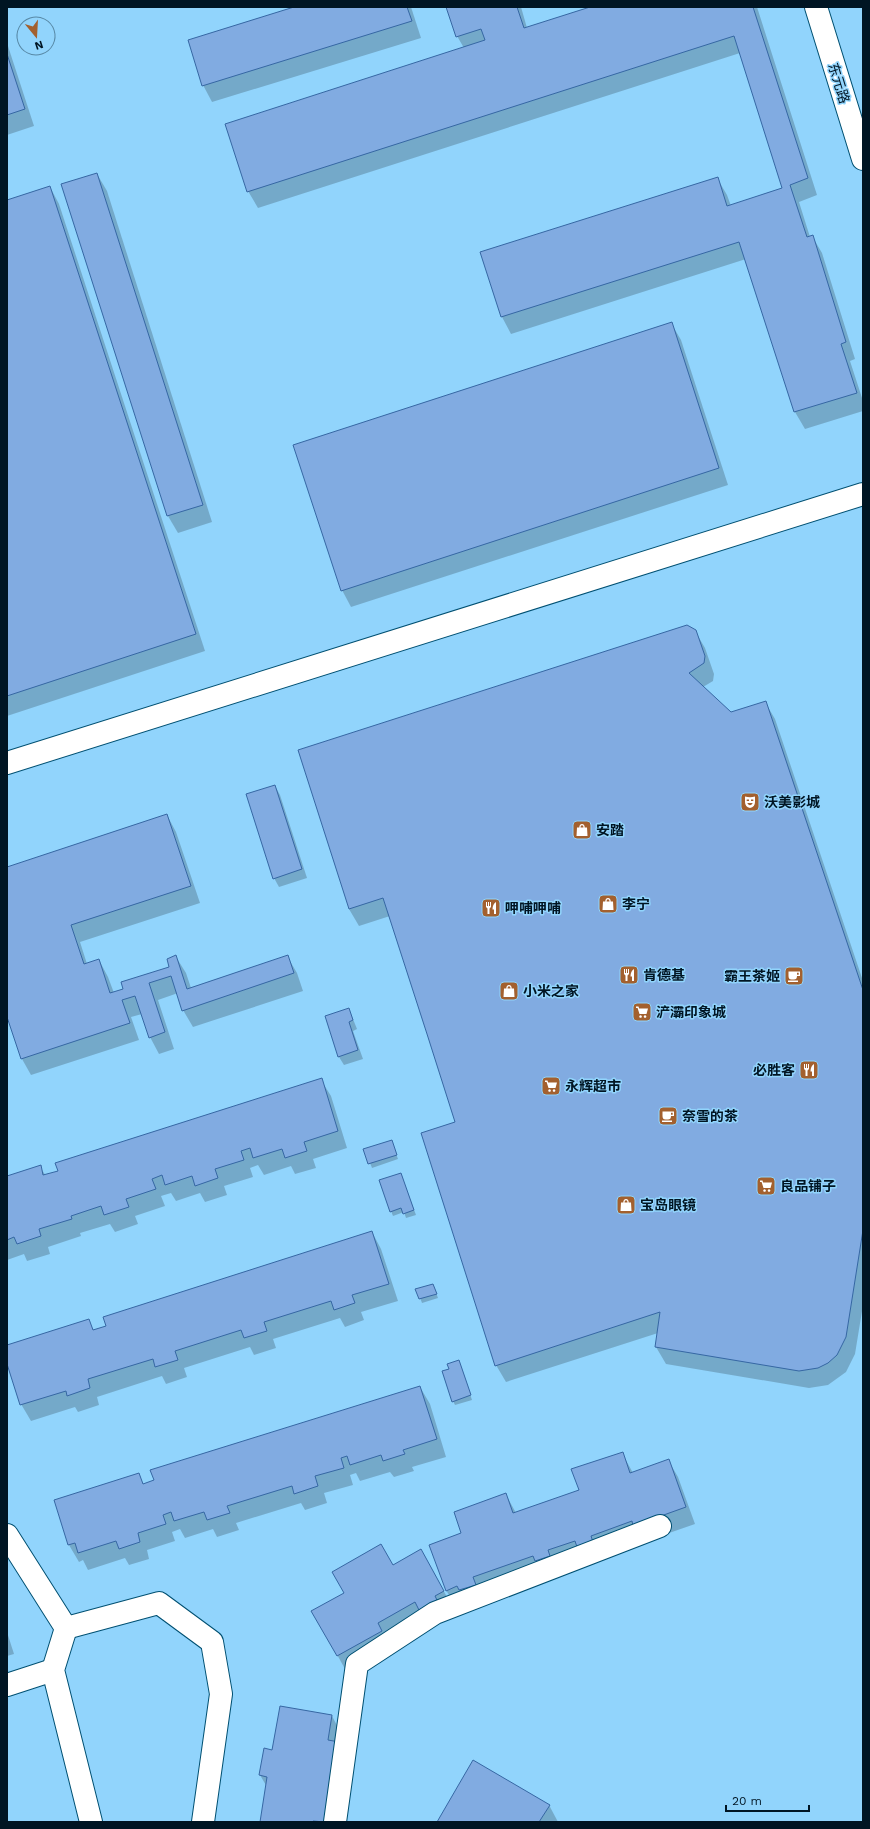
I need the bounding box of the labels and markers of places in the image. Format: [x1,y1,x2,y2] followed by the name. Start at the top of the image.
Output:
[739,791,761,813] theatre icon: 沃美影城
[764,794,820,810] place label: 沃美影城
[571,819,593,841] shop icon: 安踏
[596,822,624,838] place label: 安踏
[597,893,619,915] shop icon: 李宁
[622,896,650,912] place label: 李宁
[480,897,502,919] restaurant icon: 呷哺呷哺
[505,900,561,916] place label: 呷哺呷哺
[618,964,640,986] restaurant icon: 肯德基
[783,965,805,987] cafe icon: 霸王茶姬
[643,967,685,983] place label: 肯德基
[724,968,780,984] place label: 霸王茶姬
[498,980,520,1002] shop icon: 小米之家
[523,983,579,999] place label: 小米之家
[631,1001,653,1023] supermarket icon: 浐灞印象城
[656,1004,726,1020] place label: 浐灞印象城
[798,1059,820,1081] restaurant icon: 必胜客
[753,1062,795,1078] place label: 必胜客
[540,1075,562,1097] supermarket icon: 永辉超市
[565,1078,621,1094] place label: 永辉超市
[657,1105,679,1127] cafe icon: 奈雪的茶
[682,1108,738,1124] place label: 奈雪的茶
[755,1175,777,1197] supermarket icon: 良品铺子
[780,1178,836,1194] place label: 良品铺子
[615,1194,637,1216] shop icon: 宝岛眼镜
[640,1197,696,1213] place label: 宝岛眼镜

